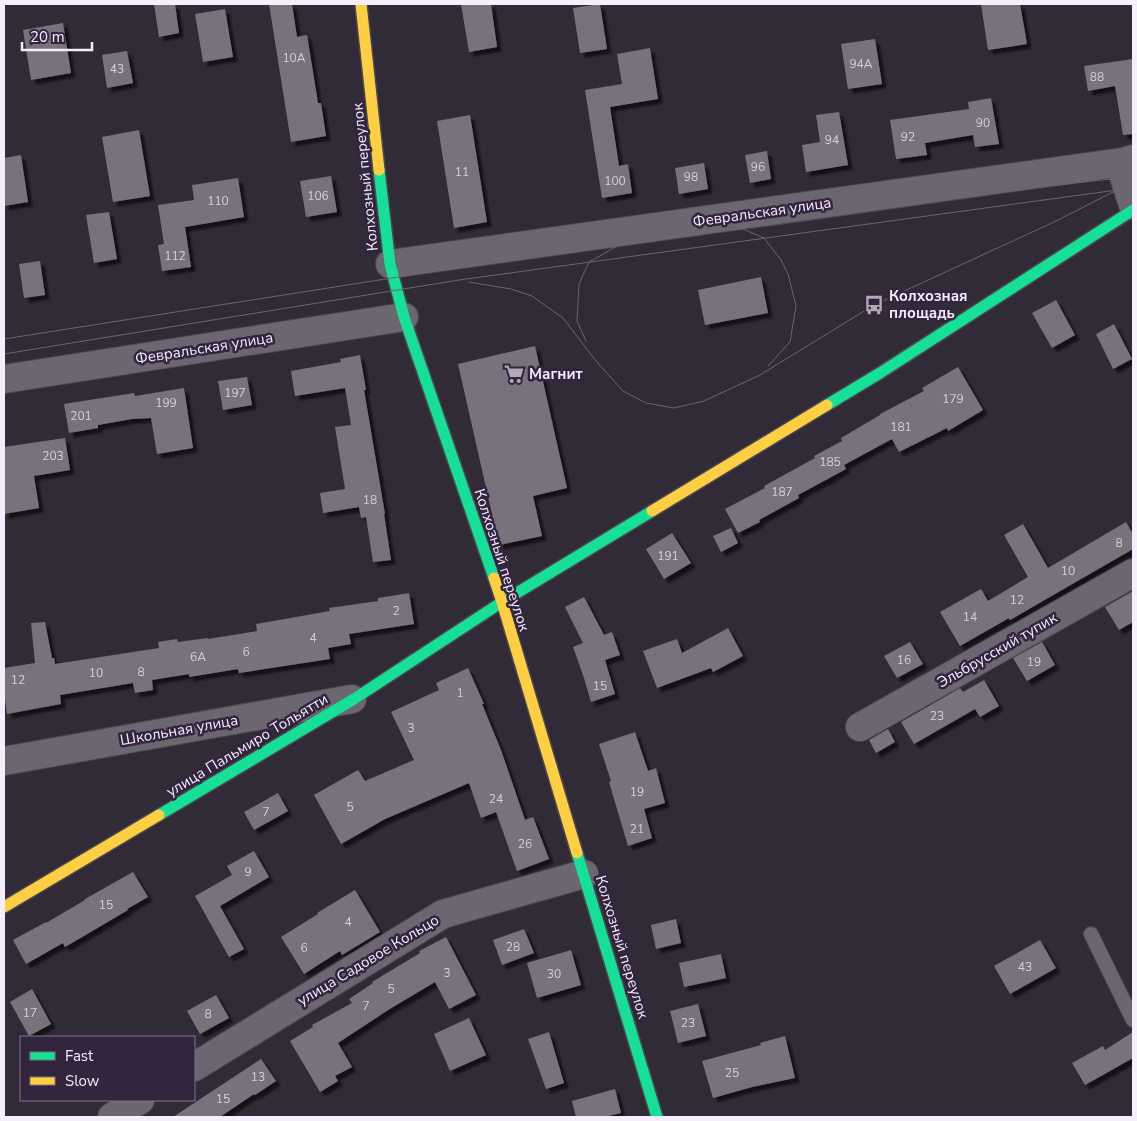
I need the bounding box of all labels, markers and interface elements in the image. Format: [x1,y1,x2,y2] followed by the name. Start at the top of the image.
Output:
[22,20,92,52] scale bar
[30,27,65,47] text: 20 m
[282,50,306,66] house number: 10А
[849,56,873,72] house number: 94А
[110,61,124,77] house number: 43
[1090,69,1104,85] house number: 88
[347,102,383,252] street label: Колхозный переулок
[976,115,990,131] house number: 90
[901,129,915,145] house number: 92
[825,132,839,148] house number: 94
[751,159,765,175] house number: 96
[455,164,469,180] house number: 11
[684,169,698,185] house number: 98
[604,173,626,189] house number: 100
[307,188,329,204] house number: 106
[692,192,832,232] street label: Февральская улица
[207,193,229,209] house number: 110
[164,248,186,264] house number: 112
[889,286,968,323] place label: Колхозная площадь
[863,294,885,316] bus stop icon: Колхозная площадь
[134,327,274,369] street label: Февральская улица
[503,363,525,385] supermarket icon: Магнит
[529,364,583,384] place label: Магнит
[224,385,246,401] house number: 197
[942,391,964,407] house number: 179
[155,395,177,411] house number: 199
[70,408,92,424] house number: 201
[890,419,912,435] house number: 181
[42,448,64,464] house number: 203
[819,454,841,470] house number: 185
[771,484,793,500] house number: 187
[469,486,535,634] street label: Колхозный переулок
[363,492,377,508] house number: 18
[1115,535,1123,551] house number: 8
[657,548,679,564] house number: 191
[1061,563,1075,579] house number: 10
[1010,592,1024,608] house number: 12
[392,603,400,619] house number: 2
[934,608,1061,692] street label: Эльбрусский тупик
[963,609,977,625] house number: 14
[309,630,317,646] house number: 4
[242,644,250,660] house number: 6
[190,649,206,665] house number: 6А
[897,652,911,668] house number: 16
[1027,654,1041,670] house number: 19
[137,664,145,680] house number: 8
[89,665,103,681] house number: 10
[11,672,25,688] house number: 12
[593,678,607,694] house number: 15
[456,685,464,701] house number: 1
[163,689,331,801] street label: улица Пальмиро Тольятти
[930,708,944,724] house number: 23
[118,710,240,750] street label: Школьная улица
[407,720,415,736] house number: 3
[630,784,644,800] house number: 19
[489,791,503,807] house number: 24
[346,799,354,815] house number: 5
[262,804,270,820] house number: 7
[630,821,644,837] house number: 21
[518,836,532,852] house number: 26
[244,864,252,880] house number: 9
[591,873,653,1021] street label: Колхозный переулок
[99,897,113,913] house number: 15
[294,910,442,1010] street label: улица Садовое Кольцо
[344,914,352,930] house number: 4
[506,939,520,955] house number: 28
[300,940,308,956] house number: 6
[1018,959,1032,975] house number: 43
[443,965,451,981] house number: 3
[547,966,561,982] house number: 30
[387,981,395,997] house number: 5
[362,998,370,1014] house number: 7
[23,1005,37,1021] house number: 17
[204,1006,212,1022] house number: 8
[681,1015,695,1031] house number: 23
[20,1036,195,1101] legend
[65,1046,94,1066] text: Fast
[725,1065,739,1081] house number: 25
[251,1069,265,1085] house number: 13
[65,1071,100,1091] text: Slow
[216,1091,230,1107] house number: 15

